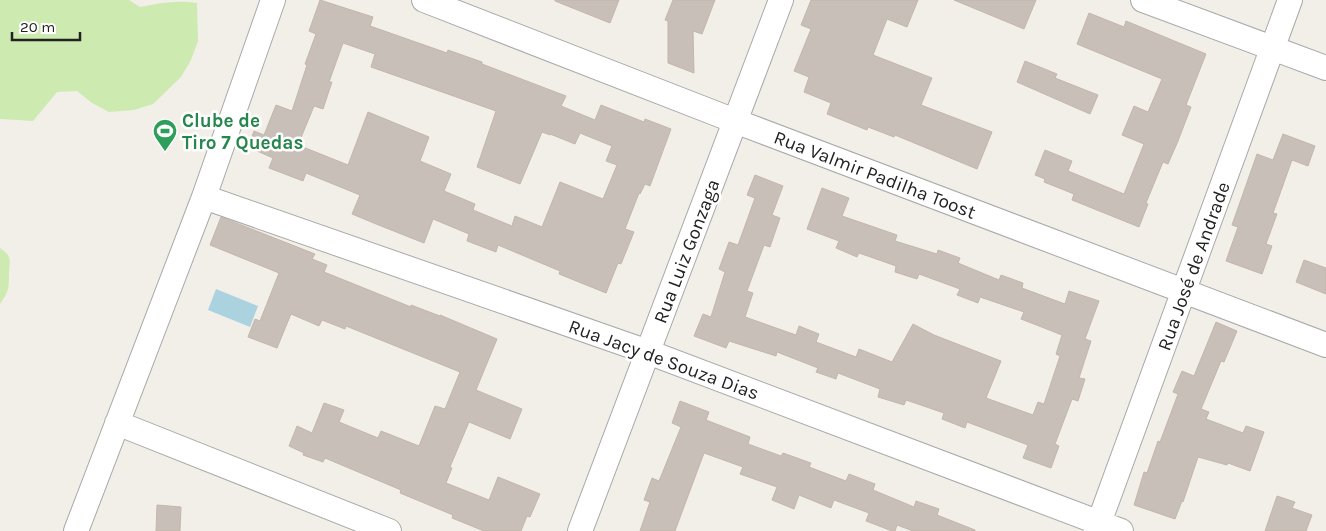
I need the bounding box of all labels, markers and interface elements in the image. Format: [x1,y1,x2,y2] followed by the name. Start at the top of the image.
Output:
[12,10,80,42] scale bar
[20,18,55,36] text: 20 m
[182,110,303,154] place label: Clube de Tiro 7 Quedas
[152,118,178,152] sports icon: Clube de Tiro 7 Quedas
[771,126,979,224] street label: Rua Valmir Padilha Toost
[649,176,725,326] street label: Rua Luiz Gonzaga
[1153,179,1235,354] street label: Rua José de Andrade
[565,315,762,405] street label: Rua Jacy de Souza Dias

